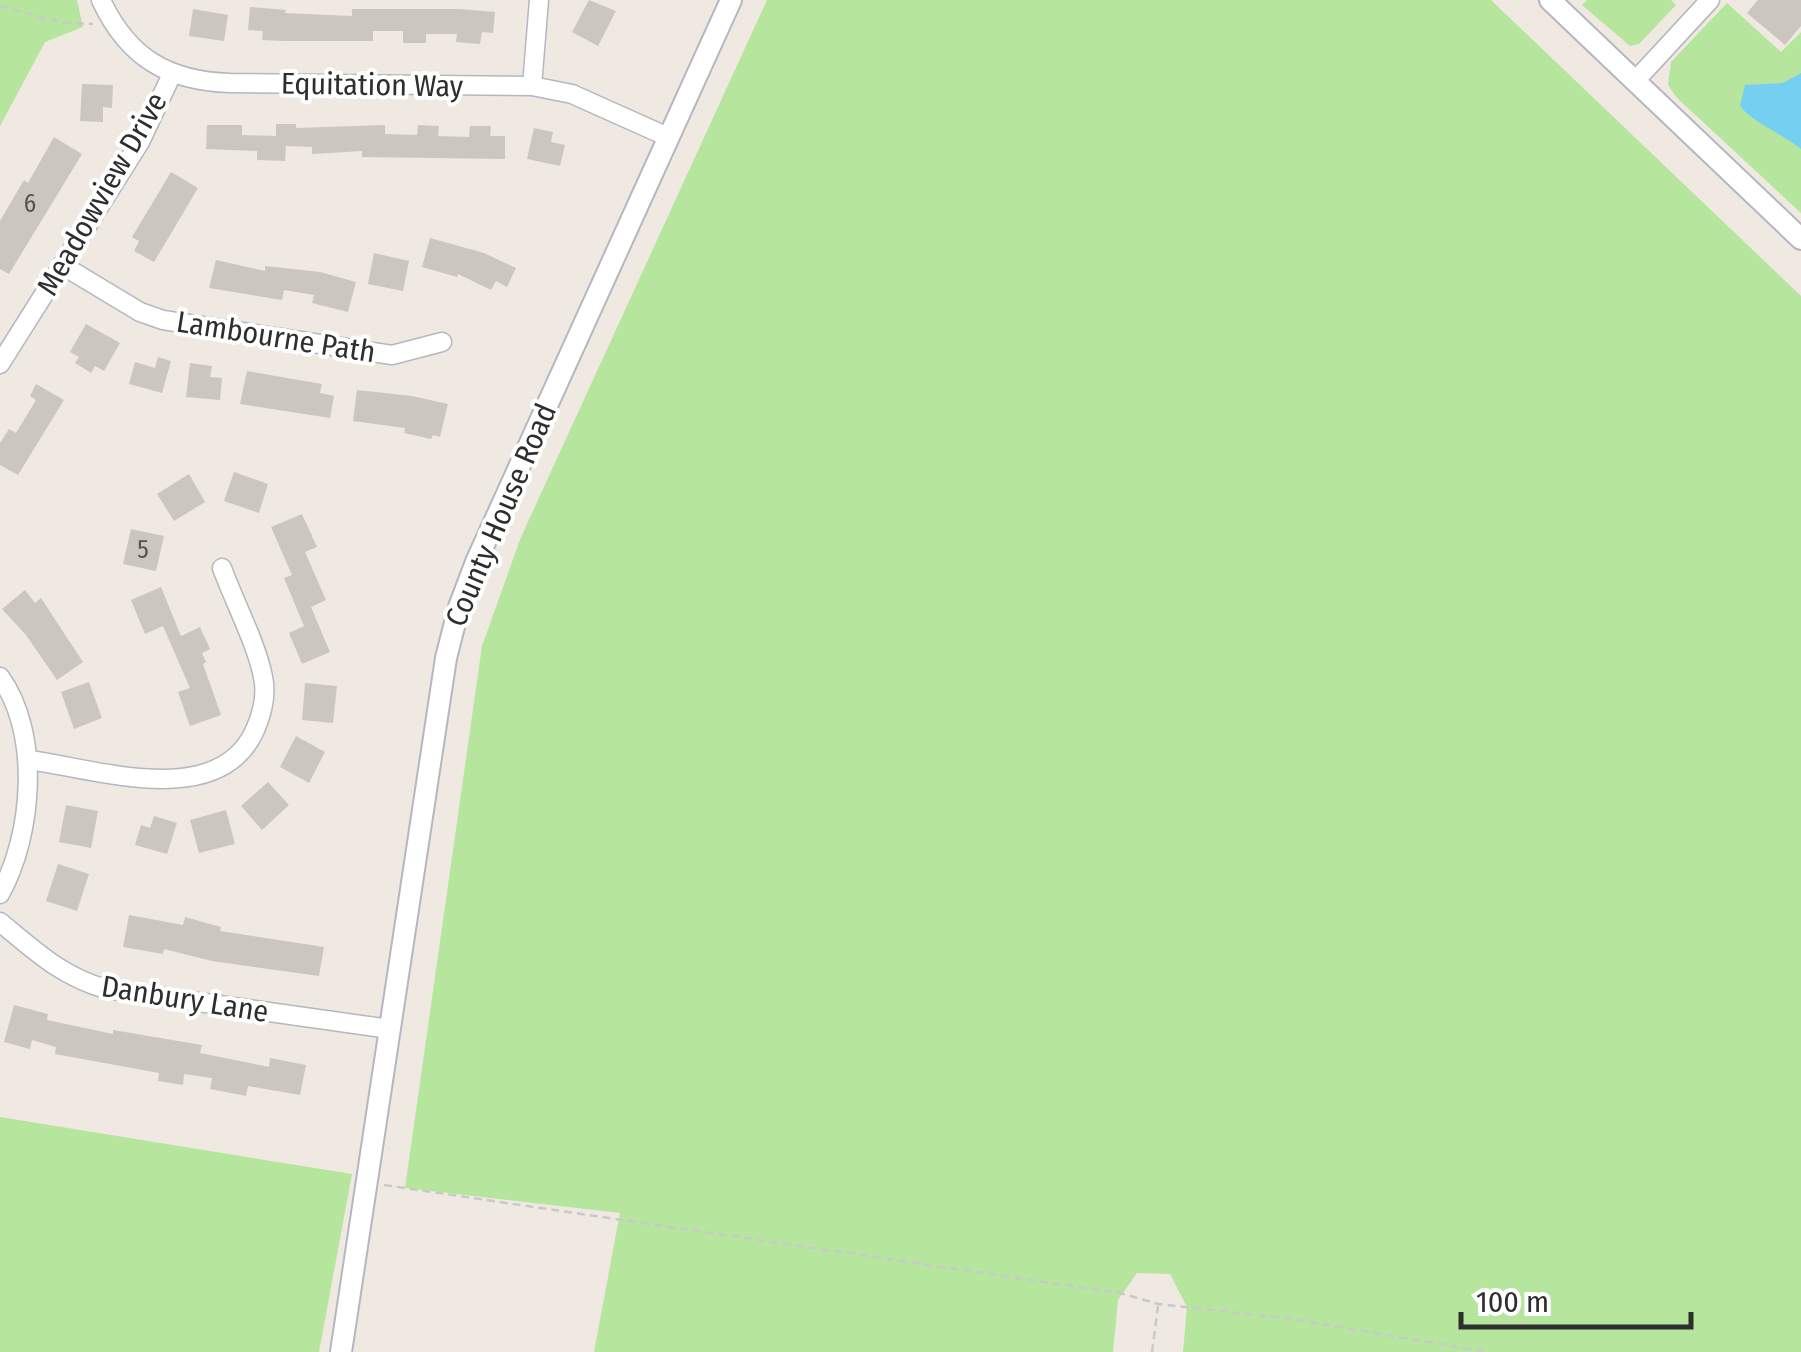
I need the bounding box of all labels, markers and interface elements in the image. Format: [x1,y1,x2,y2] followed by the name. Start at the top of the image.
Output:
[281,65,464,105] street label: Equitation Way
[29,86,175,302] street label: Meadowview Drive
[24,189,36,219] house number: 6
[174,304,378,370] street label: Lambourne Path
[438,398,564,632] street label: County House Road
[137,535,149,565] house number: 5
[99,968,271,1030] street label: Danbury Lane
[1461,1267,1691,1329] scale bar
[1476,1284,1549,1320] text: 100 m

